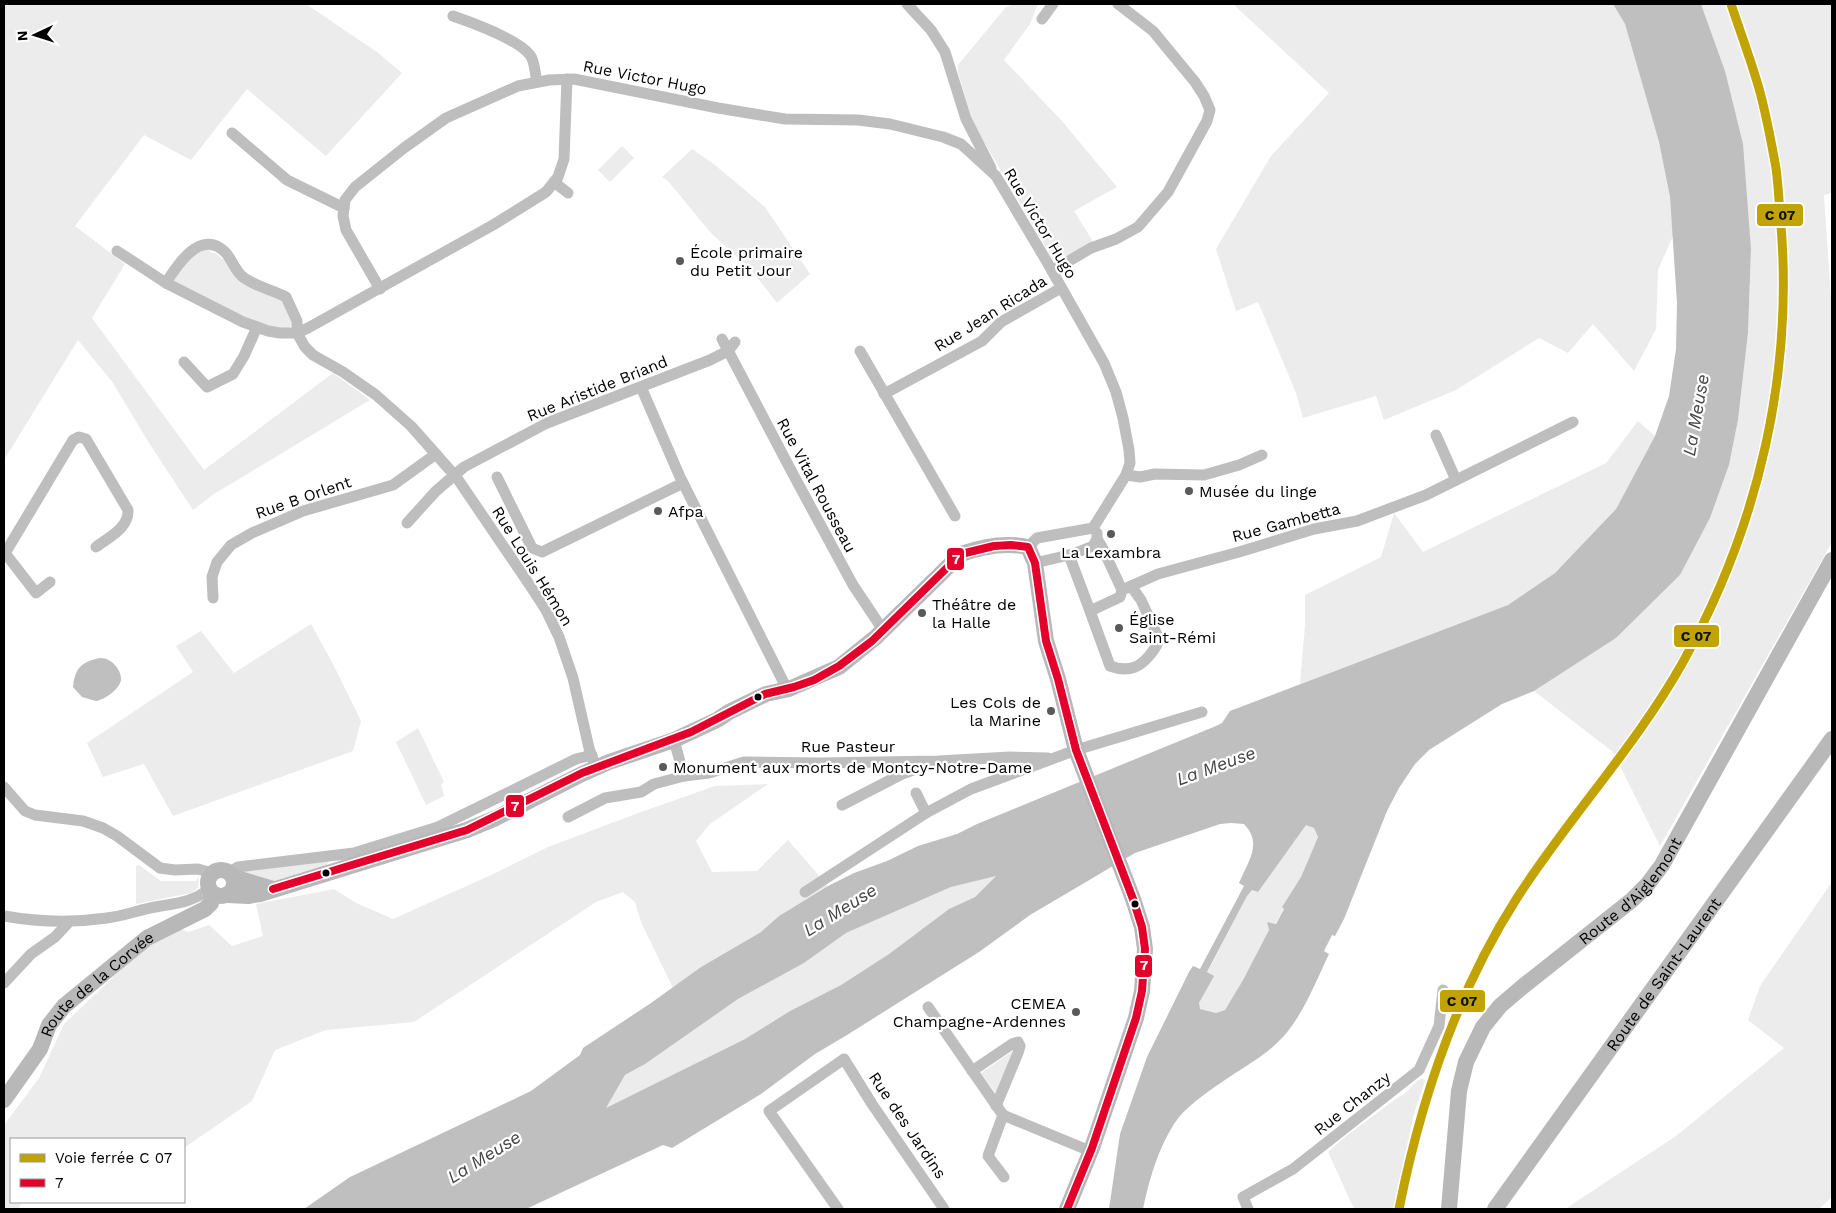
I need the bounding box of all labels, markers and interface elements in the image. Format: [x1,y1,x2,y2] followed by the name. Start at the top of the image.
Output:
[10,10,60,60] north arrow
[14,30,30,42] text: N
[581,56,708,99] street label: Rue Victor Hugo
[1000,165,1081,282] street label: Rue Victor Hugo
[1756,203,1804,227] line badge: C 07
[1765,207,1796,223] text: C 07
[690,243,803,280] place label: École primaire du Petit Jour
[674,255,686,267] marker: École primaire du Petit Jour
[930,271,1050,356] street label: Rue Jean Ricada
[524,352,670,425] street label: Rue Aristide Briand
[1678,372,1713,457] water label: La Meuse
[773,415,860,556] street label: Rue Vital Rousseau
[253,472,354,523] street label: Rue B Orlent
[1199,482,1317,501] place label: Musée du linge
[1183,485,1195,497] marker: Musée du linge
[1230,499,1342,546] street label: Rue Gambetta
[668,502,704,521] place label: Afpa
[488,503,577,630] street label: Rue Louis Hémon
[652,505,664,517] marker: Afpa
[1105,528,1117,540] marker: La Lexambra
[1061,543,1161,562] place label: La Lexambra
[946,547,965,571] line badge: 7
[952,551,961,567] text: 7
[932,595,1016,632] place label: Théâtre de la Halle
[916,607,928,619] marker: Théâtre de la Halle
[1129,610,1216,647] place label: Église Saint-Rémi
[1113,622,1125,634] marker: Église Saint-Rémi
[1673,624,1720,648] line badge: C 07
[1681,628,1712,644] text: C 07
[753,692,763,702] unlabelled marker
[950,693,1041,730] place label: Les Cols de la Marine
[1045,705,1057,717] marker: Les Cols de la Marine
[801,737,896,756] street label: Rue Pasteur
[1173,742,1258,790] water label: La Meuse
[673,758,1032,777] place label: Monument aux morts de Montcy-Notre-Dame
[657,761,669,773] marker: Monument aux morts de Montcy-Notre-Dame
[505,794,525,818] line badge: 7
[511,798,520,814] text: 7
[1575,834,1686,949] street label: Route d'Aiglemont
[321,868,331,878] unlabelled marker
[799,879,880,940] water label: La Meuse
[1602,894,1725,1055] street label: Route de Saint-Laurent
[1130,899,1140,909] unlabelled marker
[37,927,157,1039] street label: Route de la Corvée
[1134,954,1153,978] line badge: 7
[1140,957,1149,973] text: 7
[1439,989,1486,1013] line badge: C 07
[1447,993,1478,1009] text: C 07
[893,994,1066,1031] place label: CEMEA Champagne-Ardennes
[1070,1006,1082,1018] marker: CEMEA Champagne-Ardennes
[1310,1067,1395,1139] street label: Rue Chanzy
[865,1068,950,1182] street label: Rue des Jardins
[443,1126,524,1187] water label: La Meuse
[10,1138,185,1203] legend
[55,1149,172,1167] text: Voie ferrée C 07
[55,1174,63,1192] text: 7

